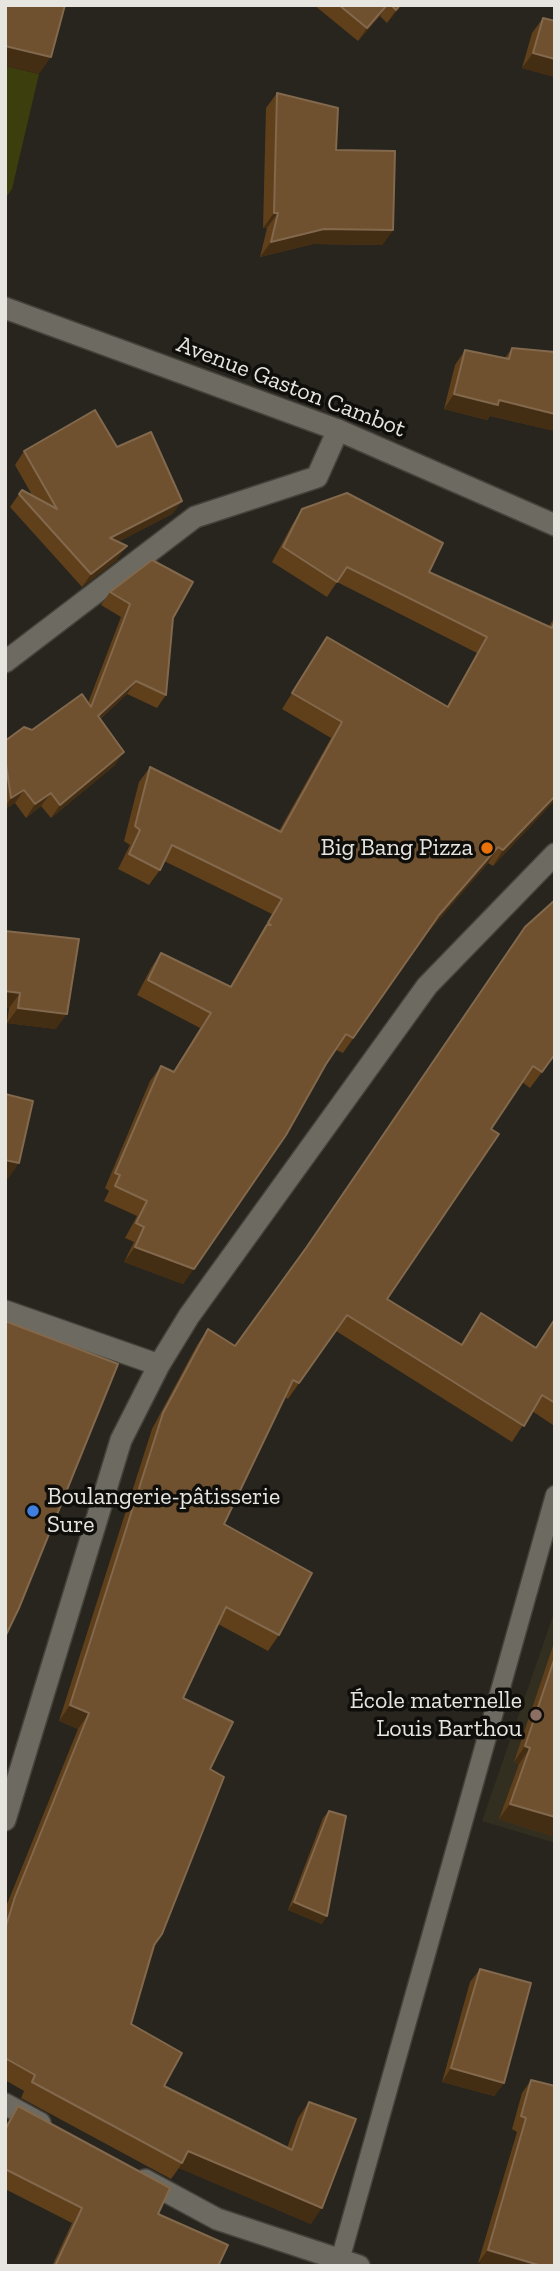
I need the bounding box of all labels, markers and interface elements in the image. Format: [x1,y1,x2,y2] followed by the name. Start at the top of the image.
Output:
[173,330,409,444] street label: Avenue Gaston Cambot
[320,834,473,862] place label: Big Bang Pizza
[479,840,495,856] marker: Big Bang Pizza
[47,1483,280,1539] place label: Boulangerie-pâtisserie Sure
[25,1503,41,1519] marker: Boulangerie-pâtisserie Sure
[350,1687,522,1743] place label: École maternelle Louis Barthou
[528,1707,544,1723] marker: École maternelle Louis Barthou

